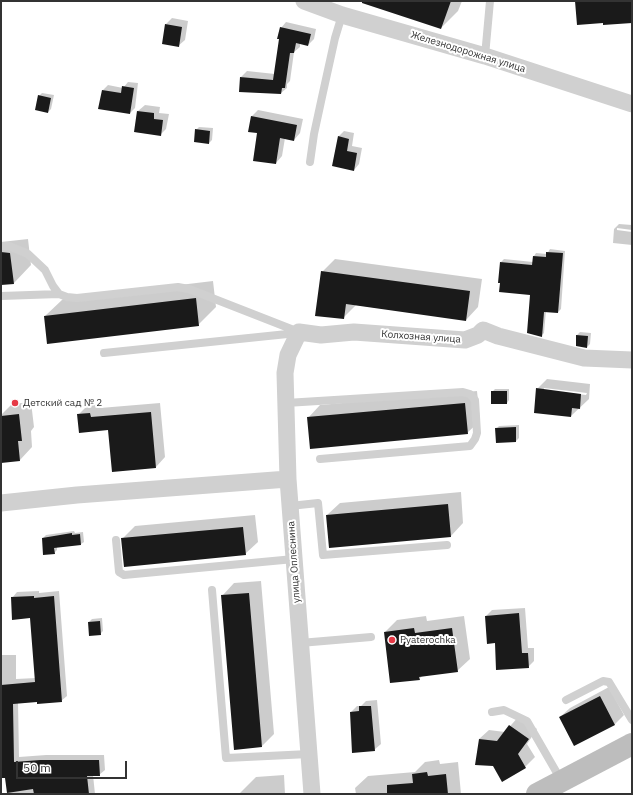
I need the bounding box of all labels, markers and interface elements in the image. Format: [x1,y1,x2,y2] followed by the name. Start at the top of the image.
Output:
[409,29,527,75] street label: Железнодорожная улица
[381,328,461,346] street label: Колхозная улица
[23,397,102,409] place label: Детский сад № 2
[10,398,20,408] marker: Детский сад № 2
[285,521,303,603] street label: улица Оплеснина
[400,634,456,646] place label: Pyaterochka
[387,635,397,645] marker: Pyaterochka
[18,753,129,779] scale bar
[23,760,51,775] text: 50 m

